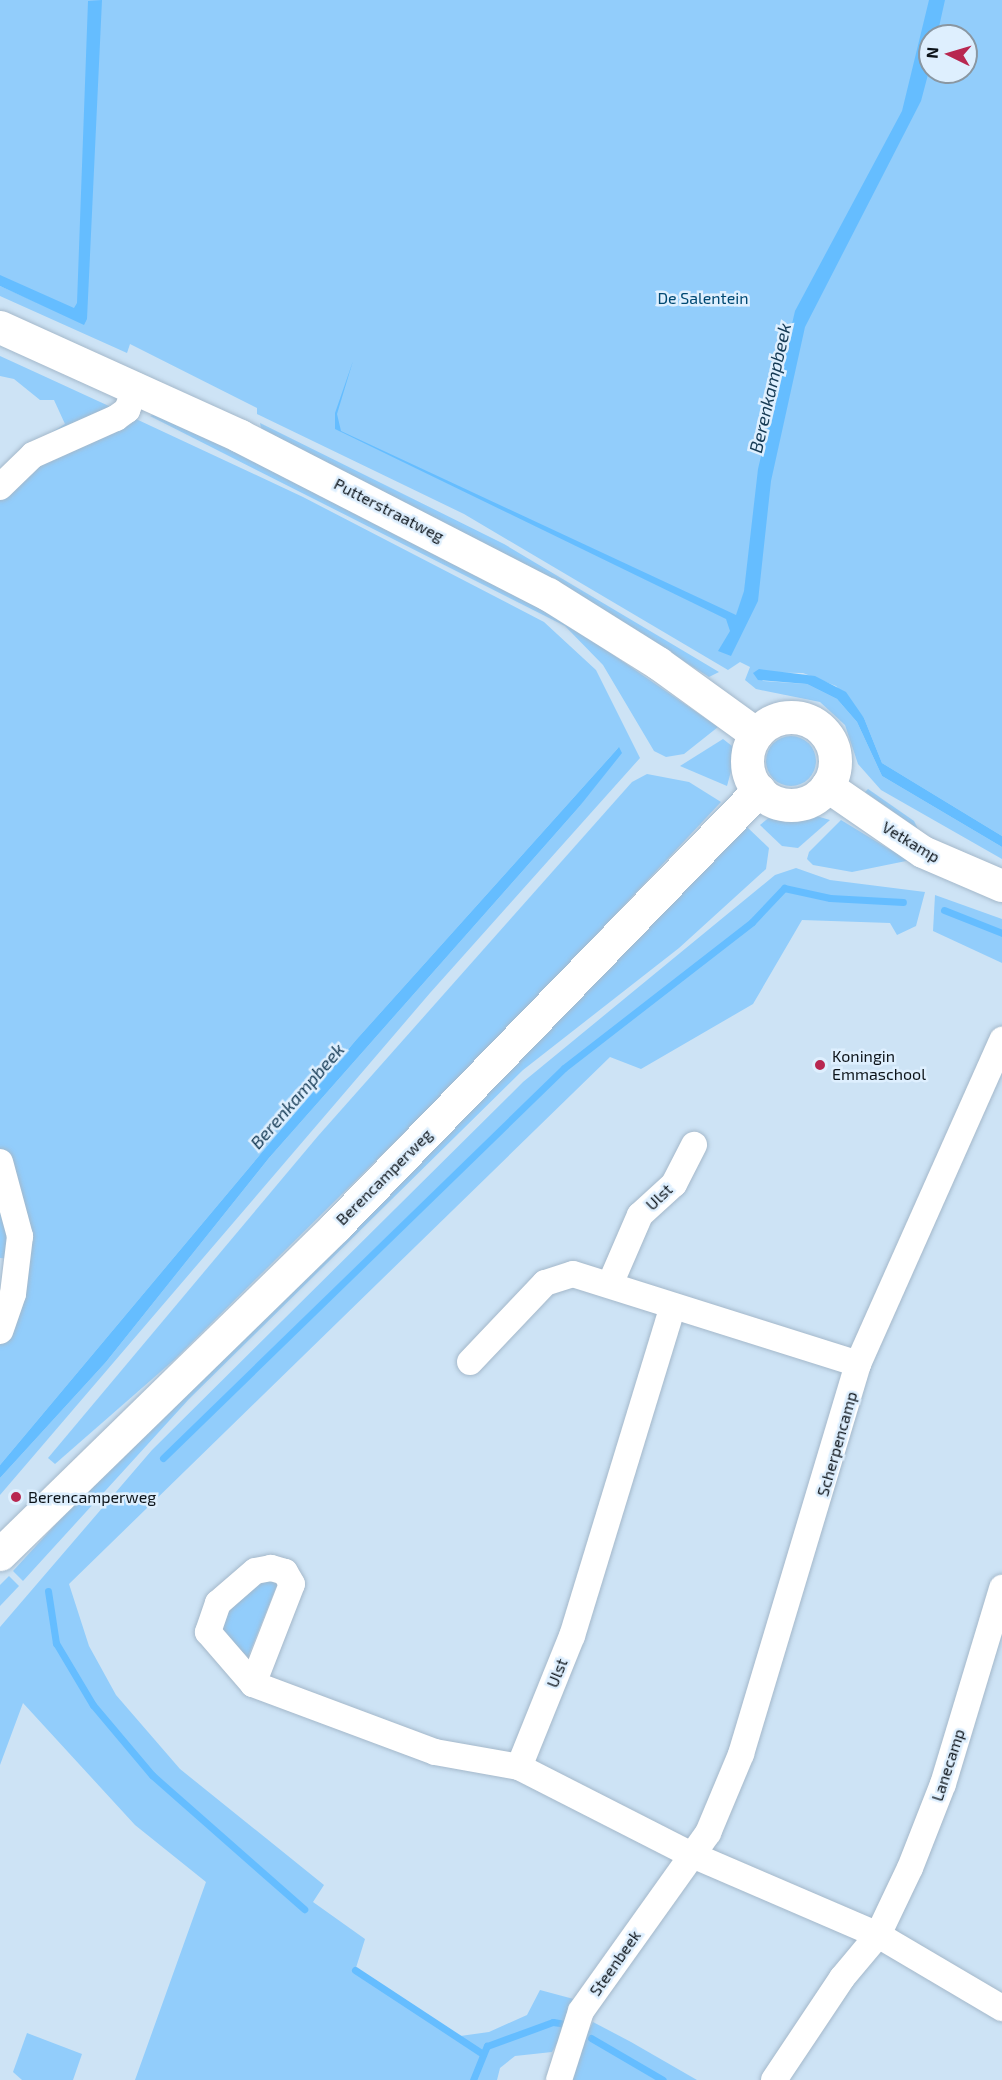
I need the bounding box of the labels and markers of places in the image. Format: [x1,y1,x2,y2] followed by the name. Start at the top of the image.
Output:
[832,1046,926,1084] place label: Koningin Emmaschool
[813,1058,827,1072] marker: Koningin Emmaschool
[28,1487,156,1507] place label: Berencamperweg
[9,1490,23,1504] marker: Berencamperweg

